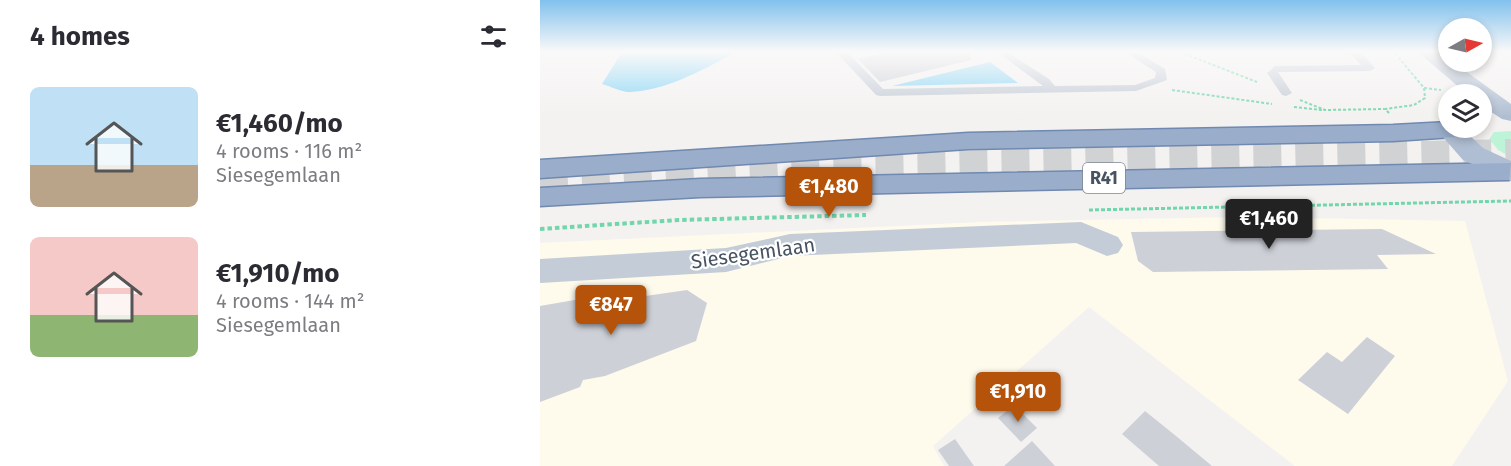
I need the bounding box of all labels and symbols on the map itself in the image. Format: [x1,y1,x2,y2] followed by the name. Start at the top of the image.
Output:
[1438,18,1492,72] north arrow
[1083,163,1125,193] road number: R41
[780,167,878,218] pin: €1,480
[1220,199,1318,250] pin: €1,460
[689,232,817,274] street label: Siesegemlaan
[575,285,647,336] pin: €847
[969,372,1067,423] pin: €1,910

